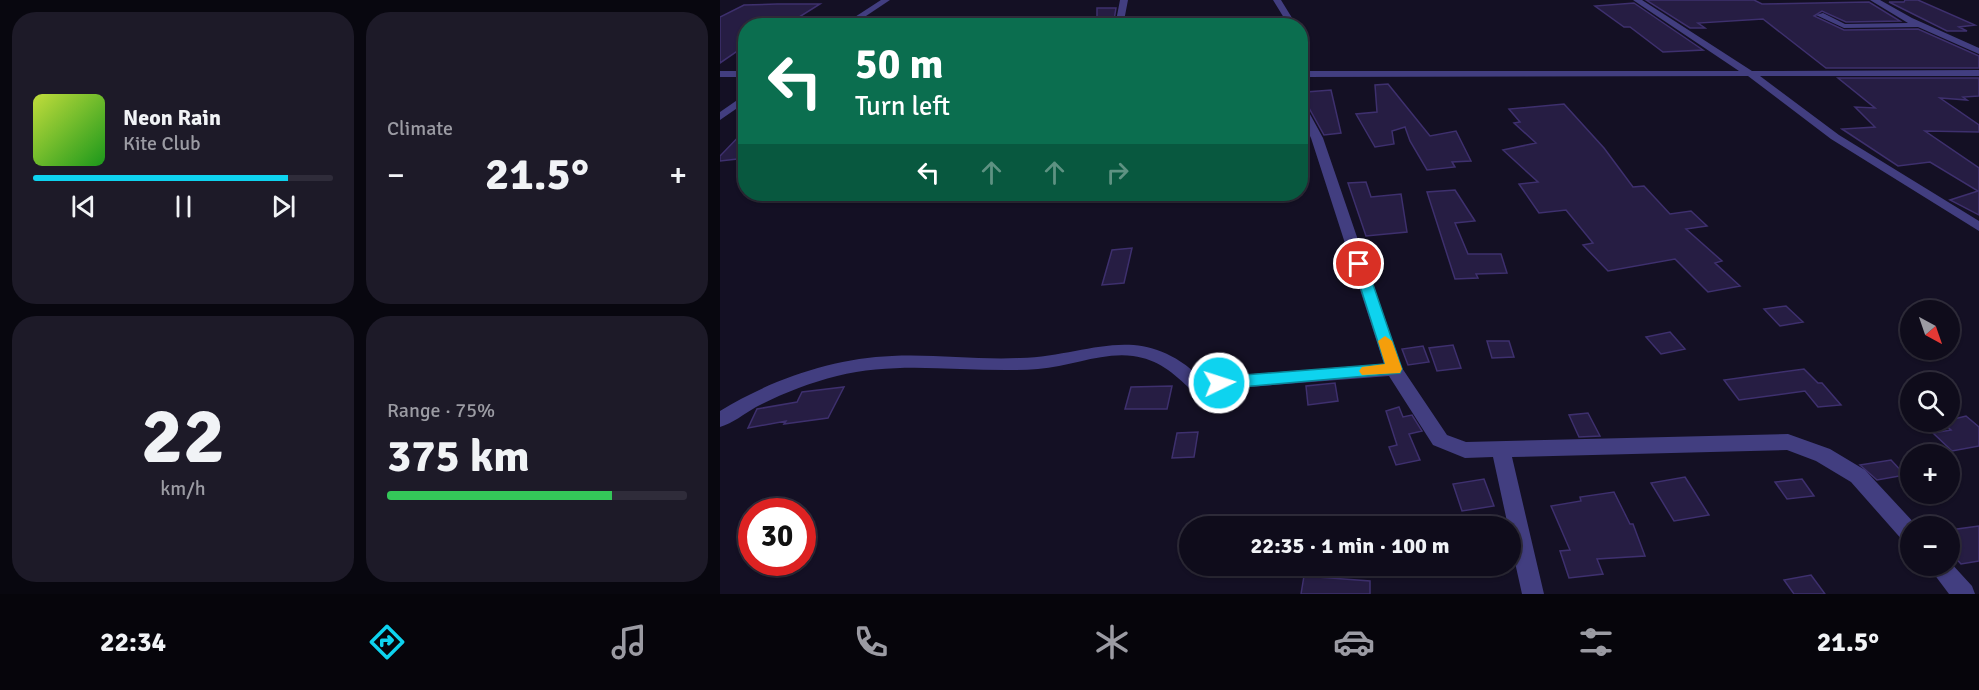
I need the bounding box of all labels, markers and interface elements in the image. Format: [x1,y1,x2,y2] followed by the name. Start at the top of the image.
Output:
[855,39,944,90] text: 50 m
[756,42,834,120] icon: left
[855,90,950,123] text: Turn left
[123,104,221,131] text: Neon Rain
[387,116,453,141] text: Climate
[123,131,201,156] text: Kite Club
[485,147,589,202] text: 21.5°
[387,155,405,196] text: −
[669,155,687,196] text: +
[912,156,945,189] icon: left
[975,156,1008,189] icon: ahead
[1038,156,1071,189] icon: ahead
[1101,156,1134,189] icon: right
[67,190,100,223] icon: previous
[167,190,200,223] icon: pause
[267,190,300,223] icon: next
[1333,238,1384,289] pin
[1342,247,1375,280] icon: arrive
[1900,300,1960,360] north arrow
[1900,300,1960,576] map controls
[1187,351,1251,415] position arrow
[1900,372,1960,432] button: search
[141,389,225,485] text: 22
[387,398,495,423] text: Range · 75%
[387,429,530,484] text: 375 km
[1900,444,1960,504] button: +
[160,476,206,501] text: km/h
[738,498,816,576] speed limit sign: 30
[1900,516,1960,576] button: −
[1250,532,1450,559] text: 22:35 · 1 min · 100 m
[366,621,408,663] icon: directions
[608,621,650,663] icon: music
[850,621,892,663] icon: phone
[1091,621,1133,663] icon: climate
[1333,621,1375,663] icon: car
[1575,621,1617,663] icon: filters
[100,626,166,659] text: 22:34
[1817,626,1879,659] text: 21.5°

